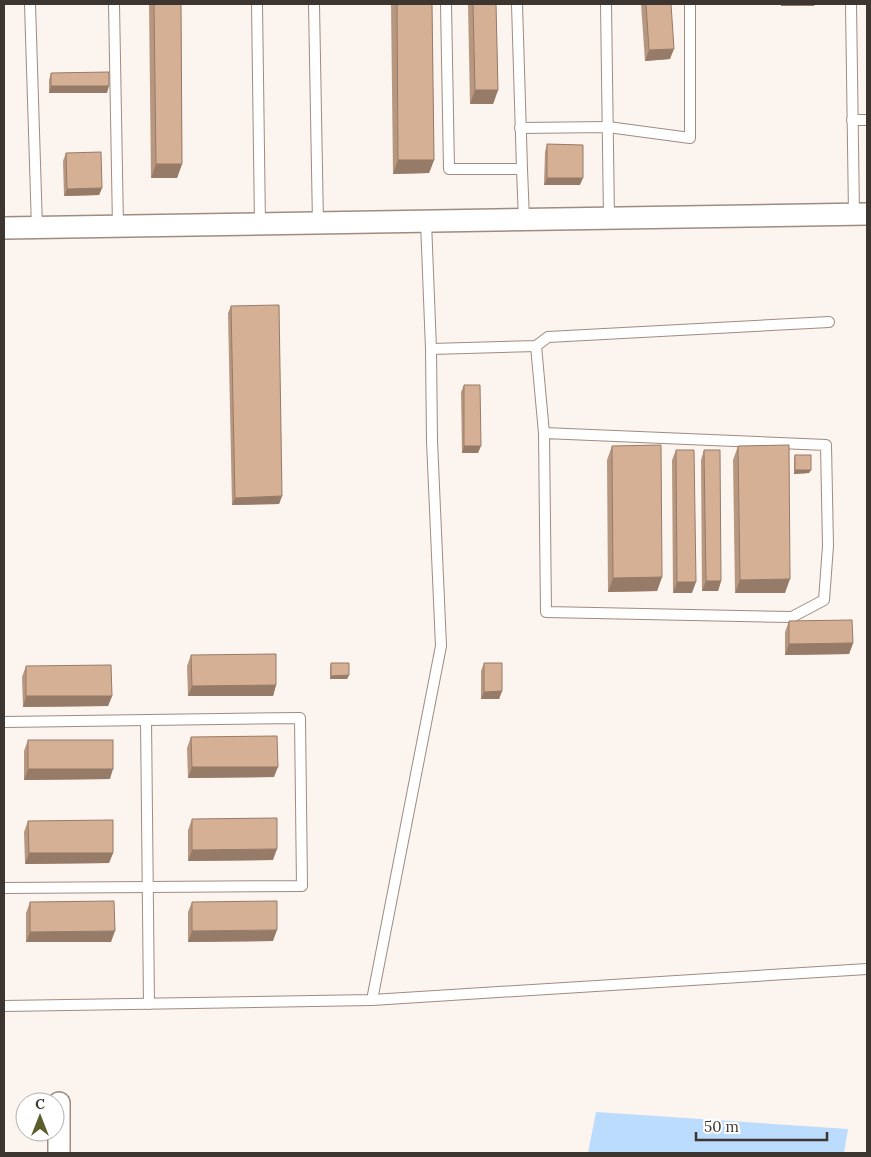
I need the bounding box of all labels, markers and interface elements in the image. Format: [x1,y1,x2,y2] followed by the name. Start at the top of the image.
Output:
[15,1092,65,1142] north arrow
[35,1095,45,1113] text: С
[696,1110,827,1142] scale bar
[704,1117,739,1136] text: 50 m

